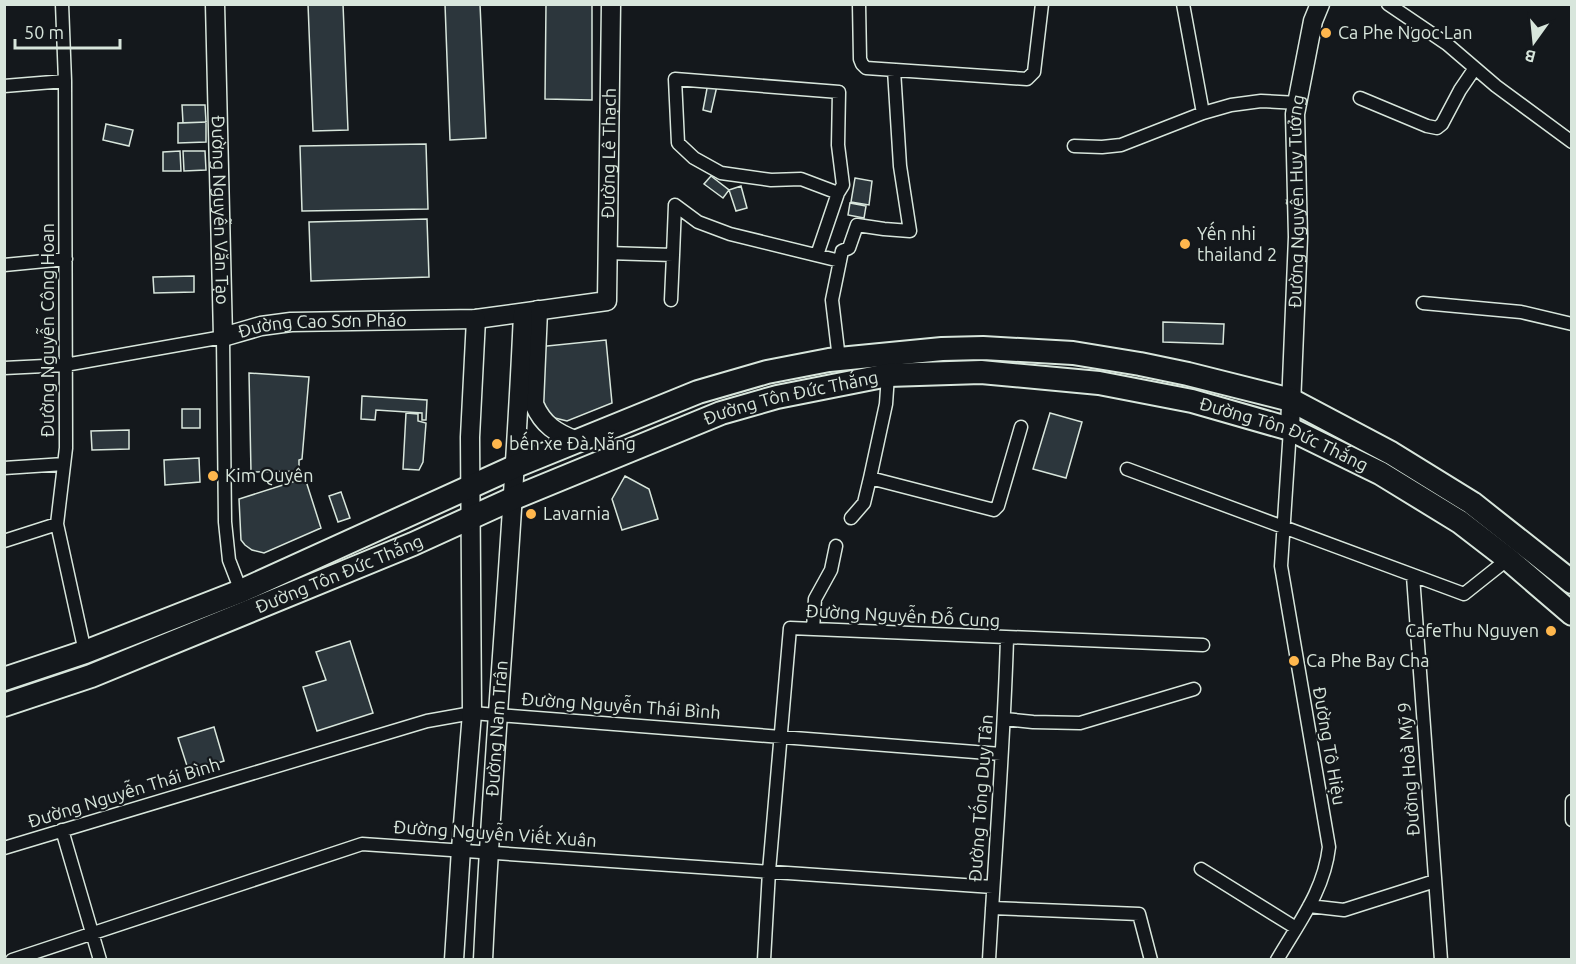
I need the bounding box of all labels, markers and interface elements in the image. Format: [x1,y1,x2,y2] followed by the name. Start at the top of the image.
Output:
[15,12,120,50] scale bar
[1504,12,1564,72] north arrow
[24,22,64,42] text: 50 m
[1338,22,1472,42] place label: Ca Phe Ngoc Lan
[1319,26,1333,40] marker: Ca Phe Ngoc Lan
[1523,46,1538,67] text: B
[597,88,619,219] street label: Đường Lê Thạch
[1284,93,1308,308] street label: Đường Nguyễn Huy Tưởng
[209,115,234,305] street label: Đường Nguyễn Văn Tạo
[1197,221,1277,264] place label: Yến nhi thailand 2
[35,223,57,437] street label: Đường Nguyễn Công Hoan
[1178,237,1192,251] marker: Yến nhi thailand 2
[236,309,407,341] street label: Đường Cao Sơn Pháo
[700,366,880,428] street label: Đường Tôn Đức Thắng
[1197,393,1372,475] street label: Đường Tôn Đức Thắng
[509,431,636,453] place label: bến xe Đà Nẵng
[490,437,504,451] marker: bến xe Đà Nẵng
[225,465,313,486] place label: Kim Quyên
[206,469,220,483] marker: Kim Quyên
[543,503,610,523] place label: Lavarnia
[524,507,538,521] marker: Lavarnia
[252,530,426,617] street label: Đường Tôn Đức Thắng
[805,597,1001,630] street label: Đường Nguyễn Đỗ Cung
[1405,620,1539,640] place label: CafeThu Nguyen
[1544,624,1558,638] marker: CafeThu Nguyen
[1306,650,1430,670] place label: Ca Phe Bay Cha
[1287,654,1301,668] marker: Ca Phe Bay Cha
[481,660,511,797] street label: Đường Nam Trân
[1310,685,1350,807] street label: Đường Tô Hiệu
[521,686,722,722] street label: Đường Nguyễn Thái Bình
[1393,702,1423,837] street label: Đường Hoà Mỹ 9
[962,713,996,882] street label: Đường Tống Duy Tân
[25,751,222,831] street label: Đường Nguyễn Thái Bình
[393,814,598,850] street label: Đường Nguyễn Viết Xuân

